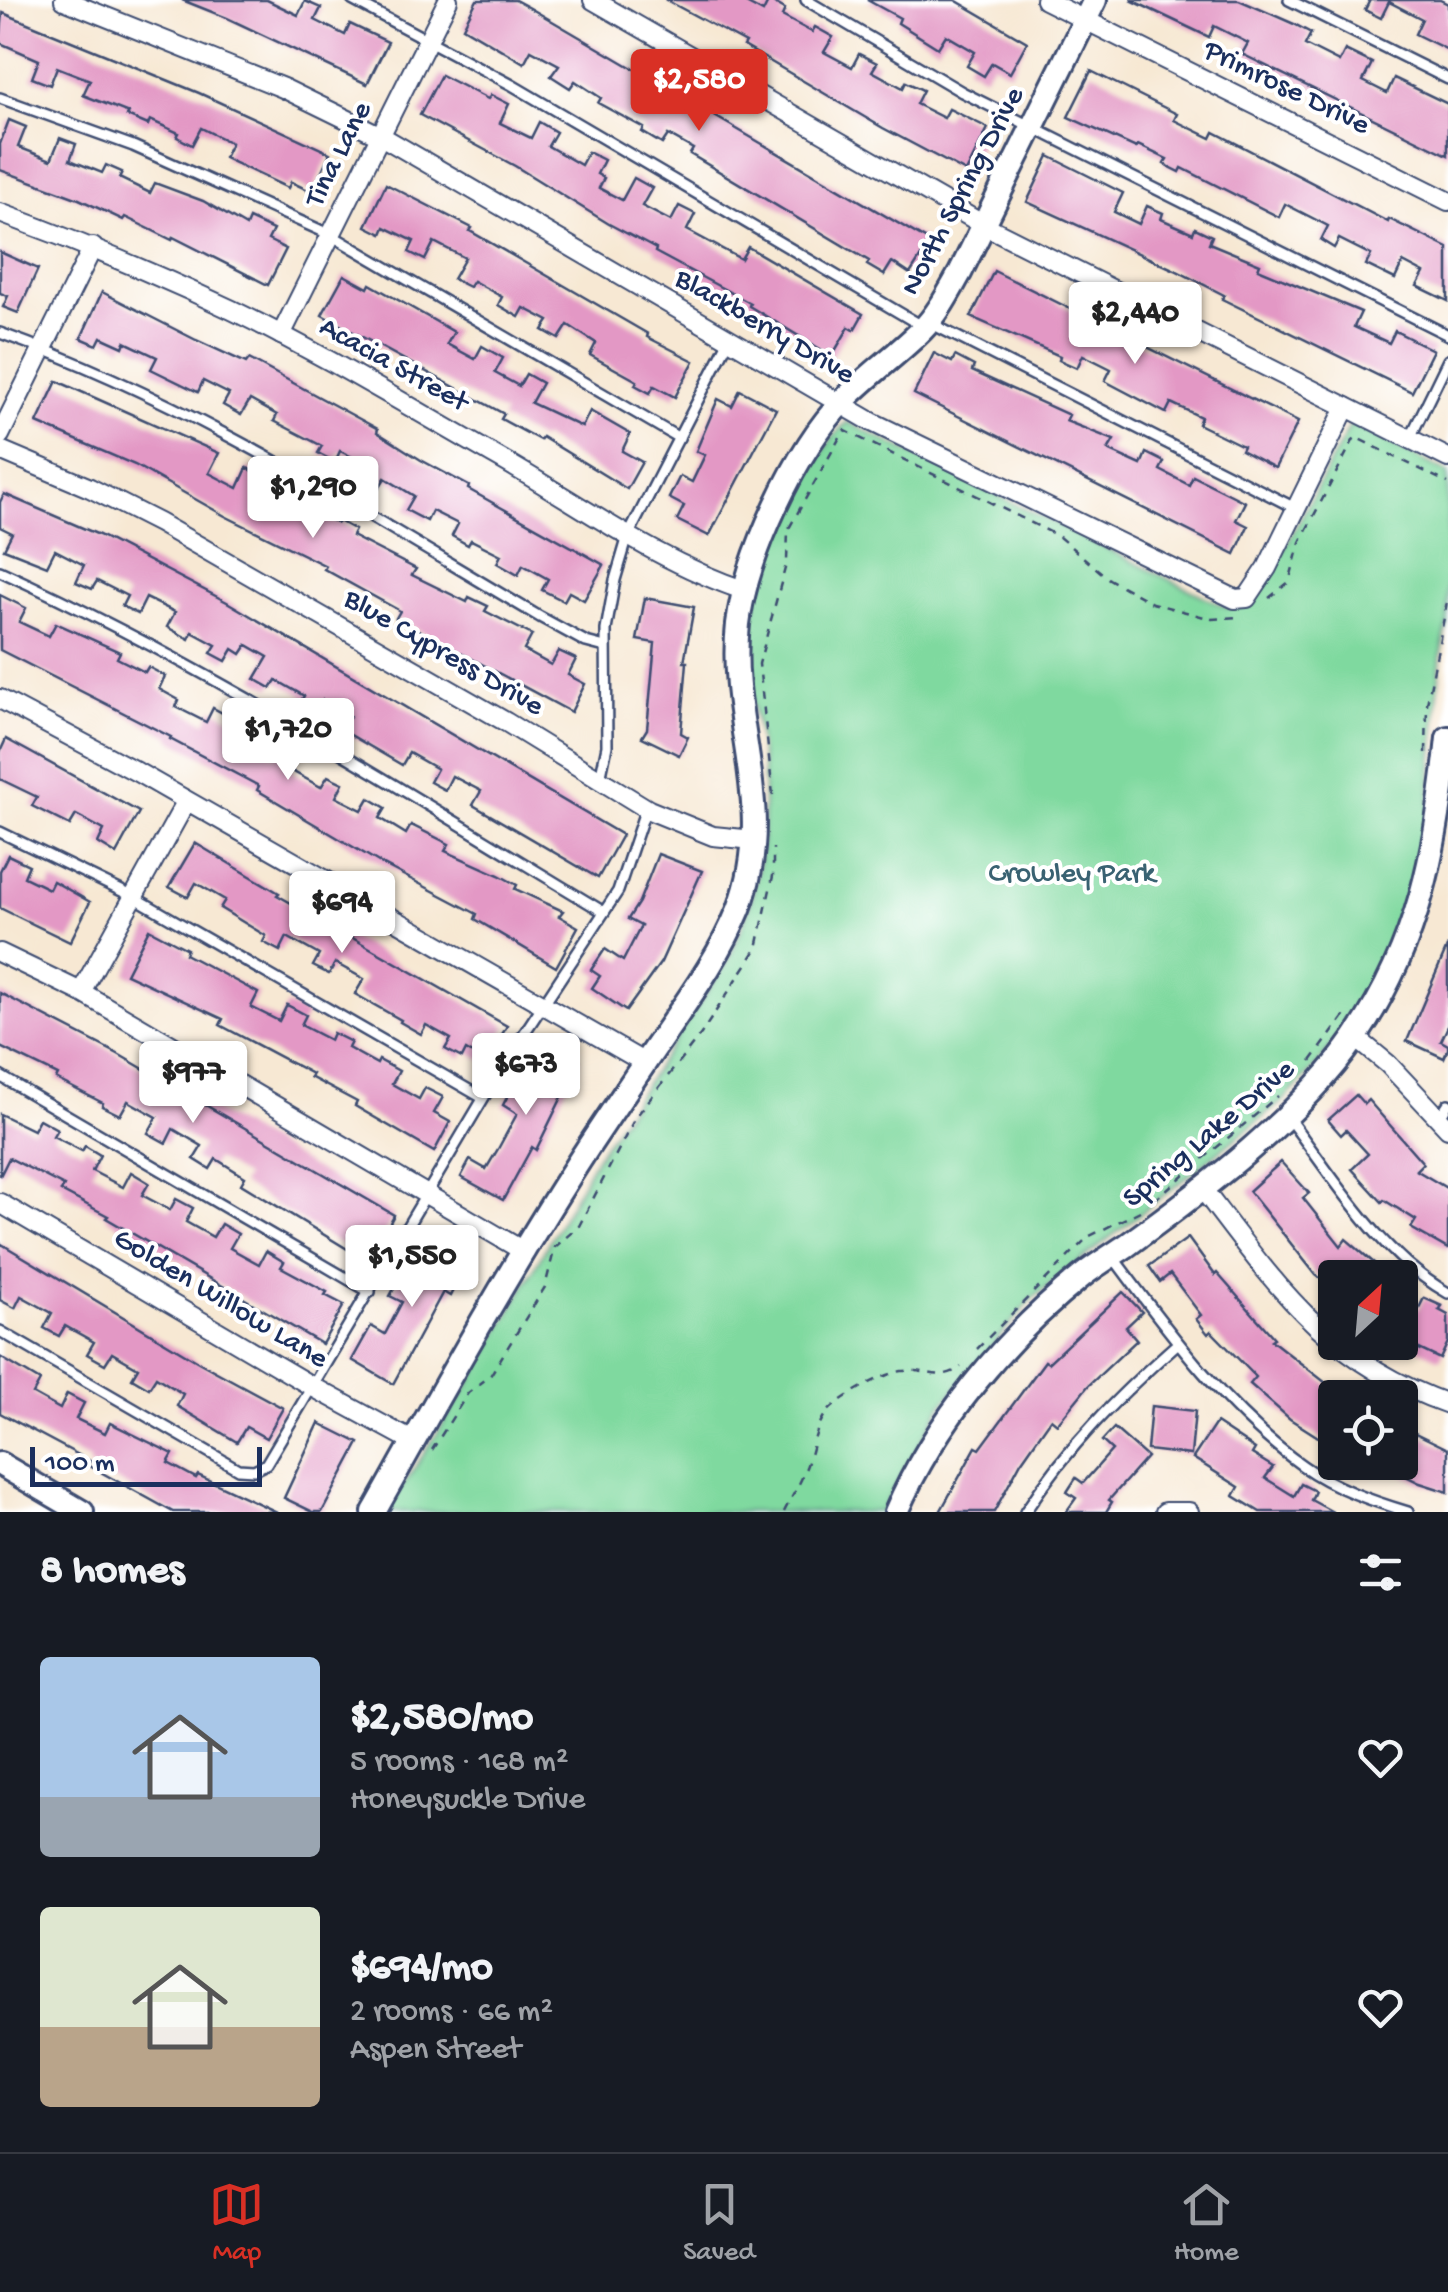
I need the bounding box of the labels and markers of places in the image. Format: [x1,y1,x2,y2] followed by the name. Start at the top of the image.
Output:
[618,49,780,134] pin: $2,580
[1054,282,1216,367] pin: $2,440
[232,456,394,541] pin: $1,290
[207,698,369,783] pin: $1,720
[283,871,401,956] pin: $694
[467,1033,585,1118] pin: $673
[134,1041,252,1126] pin: $977
[331,1225,493,1310] pin: $1,550

